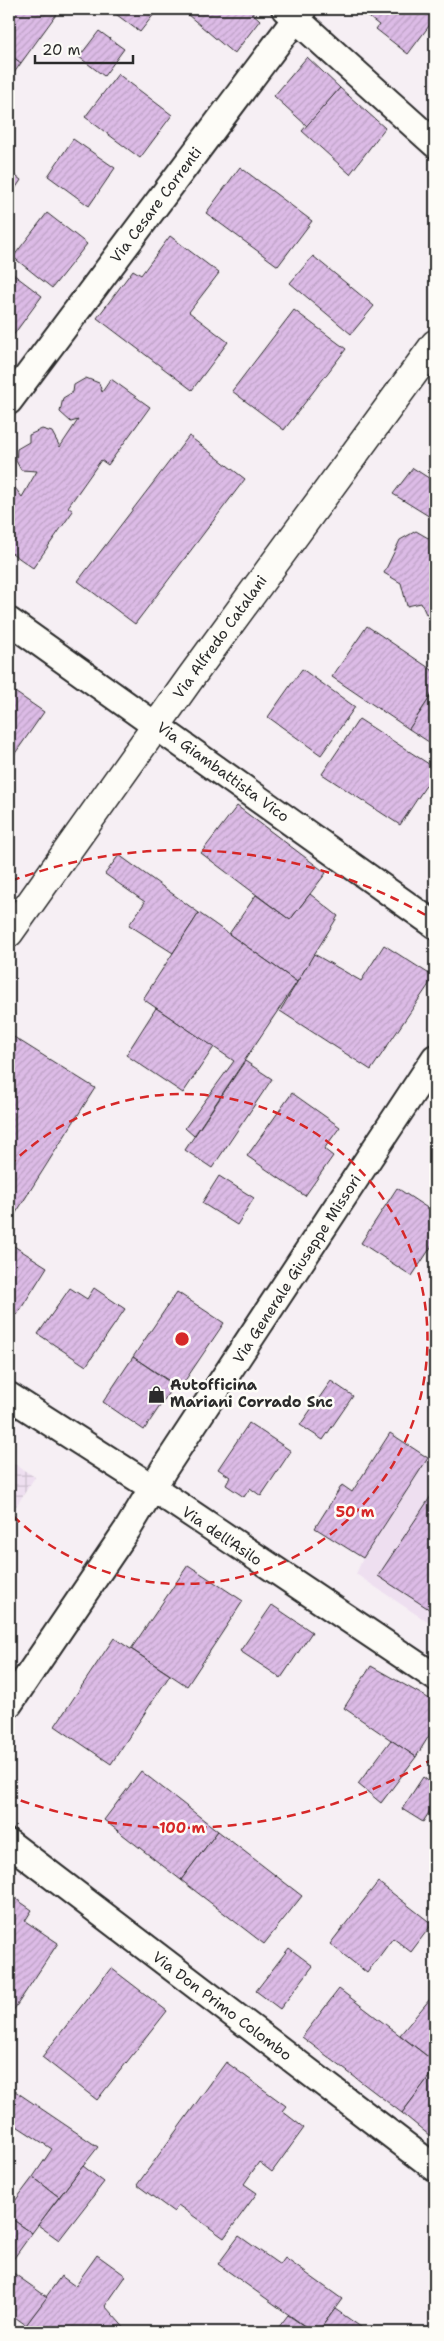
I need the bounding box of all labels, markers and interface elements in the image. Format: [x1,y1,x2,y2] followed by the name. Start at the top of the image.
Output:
[35,32,132,64] scale bar
[42,40,81,60] text: 20 m
[106,143,206,267] street label: Via Cesare Correnti
[168,571,272,703] street label: Via Alfredo Catalani
[153,717,293,827] street label: Via Giambattista Vico
[228,1171,366,1367] street label: Via Generale Giuseppe Missori
[173,1330,191,1348] centre of rings
[170,1375,333,1412] place label: Autofficina Mariani Corrado Snc
[146,1384,166,1404] shop icon: Autofficina Mariani Corrado Snc
[178,1502,266,1570] street label: Via dell'Asilo
[336,1502,375,1522] text: 50 m
[159,1818,205,1838] text: 100 m
[148,1947,296,2065] street label: Via Don Primo Colombo

